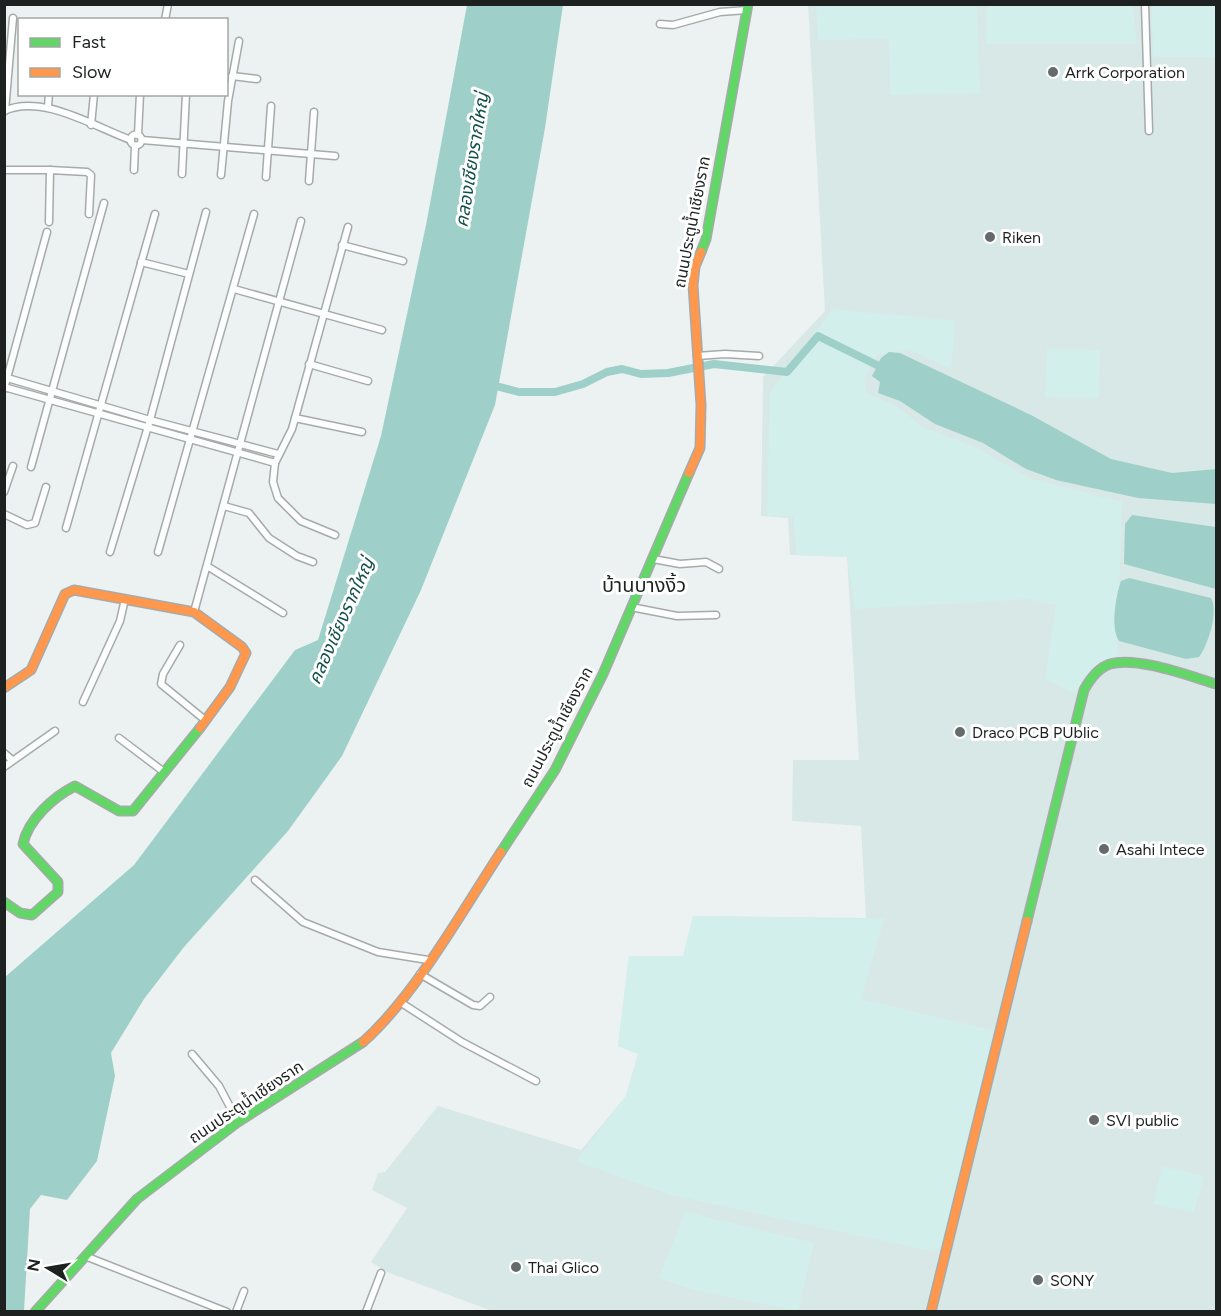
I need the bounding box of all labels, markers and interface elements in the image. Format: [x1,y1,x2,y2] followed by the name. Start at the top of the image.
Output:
[18,18,228,96] legend
[72,31,106,53] text: Fast
[72,61,111,83] text: Slow
[1065,63,1185,82] place label: Arrk Corporation
[1046,65,1060,79] marker: Arrk Corporation
[451,88,494,229] water label: คลองเชียงรากใหญ่
[668,154,714,290] street label: ถนนประตูน้ำเชียงราก
[1002,228,1041,247] place label: Riken
[983,230,997,244] marker: Riken
[303,552,380,687] water label: คลองเชียงรากใหญ่
[602,572,686,597] district label: บ้านบางงิ้ว
[515,662,597,791] street label: ถนนประตูน้ำเชียงราก
[972,723,1099,742] place label: Draco PCB PUblic
[953,725,967,739] marker: Draco PCB PUblic
[1116,840,1205,859] place label: Asahi Intece
[1097,842,1111,856] marker: Asahi Intece
[184,1055,307,1147] street label: ถนนประตูน้ำเชียงราก
[1106,1111,1179,1130] place label: SVI public
[1087,1113,1101,1127] marker: SVI public
[18,1238,78,1298] north arrow
[23,1257,44,1273] text: N
[528,1258,599,1277] place label: Thai Glico
[509,1260,523,1274] marker: Thai Glico
[1050,1271,1095,1290] place label: SONY
[1031,1273,1045,1287] marker: SONY

